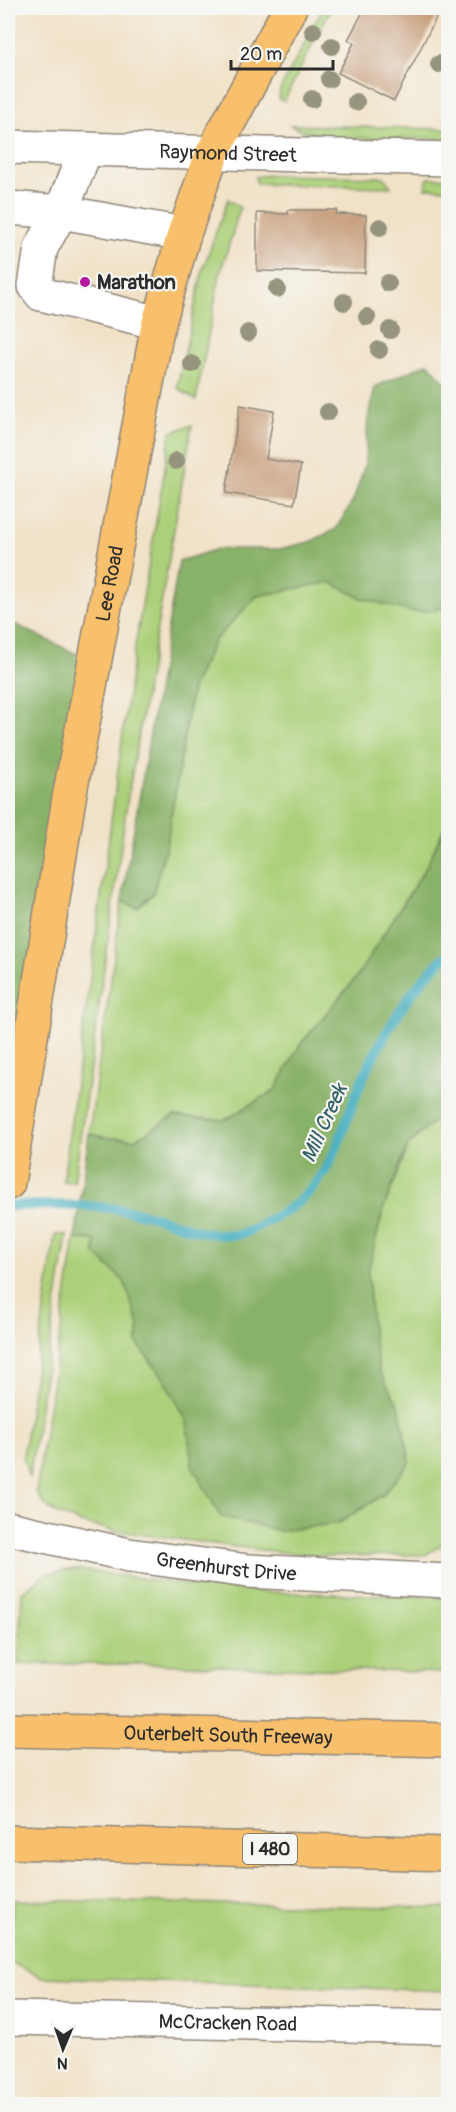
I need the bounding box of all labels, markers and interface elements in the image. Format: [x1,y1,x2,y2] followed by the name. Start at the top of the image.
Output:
[231,33,333,71] scale bar
[240,43,282,66] text: 20 m
[159,139,298,168] street label: Raymond Street
[97,270,176,295] place label: Marathon
[78,275,92,289] marker: Marathon
[90,544,129,624] street label: Lee Road
[295,1078,355,1167] water label: Mill Creek
[154,1547,297,1586] street label: Greenhurst Drive
[123,1721,333,1750] street label: Outerbelt South Freeway
[243,1834,297,1864] road number: I 480
[158,2009,297,2037] street label: McCracken Road
[33,2019,93,2079] north arrow
[57,2053,68,2073] text: N

